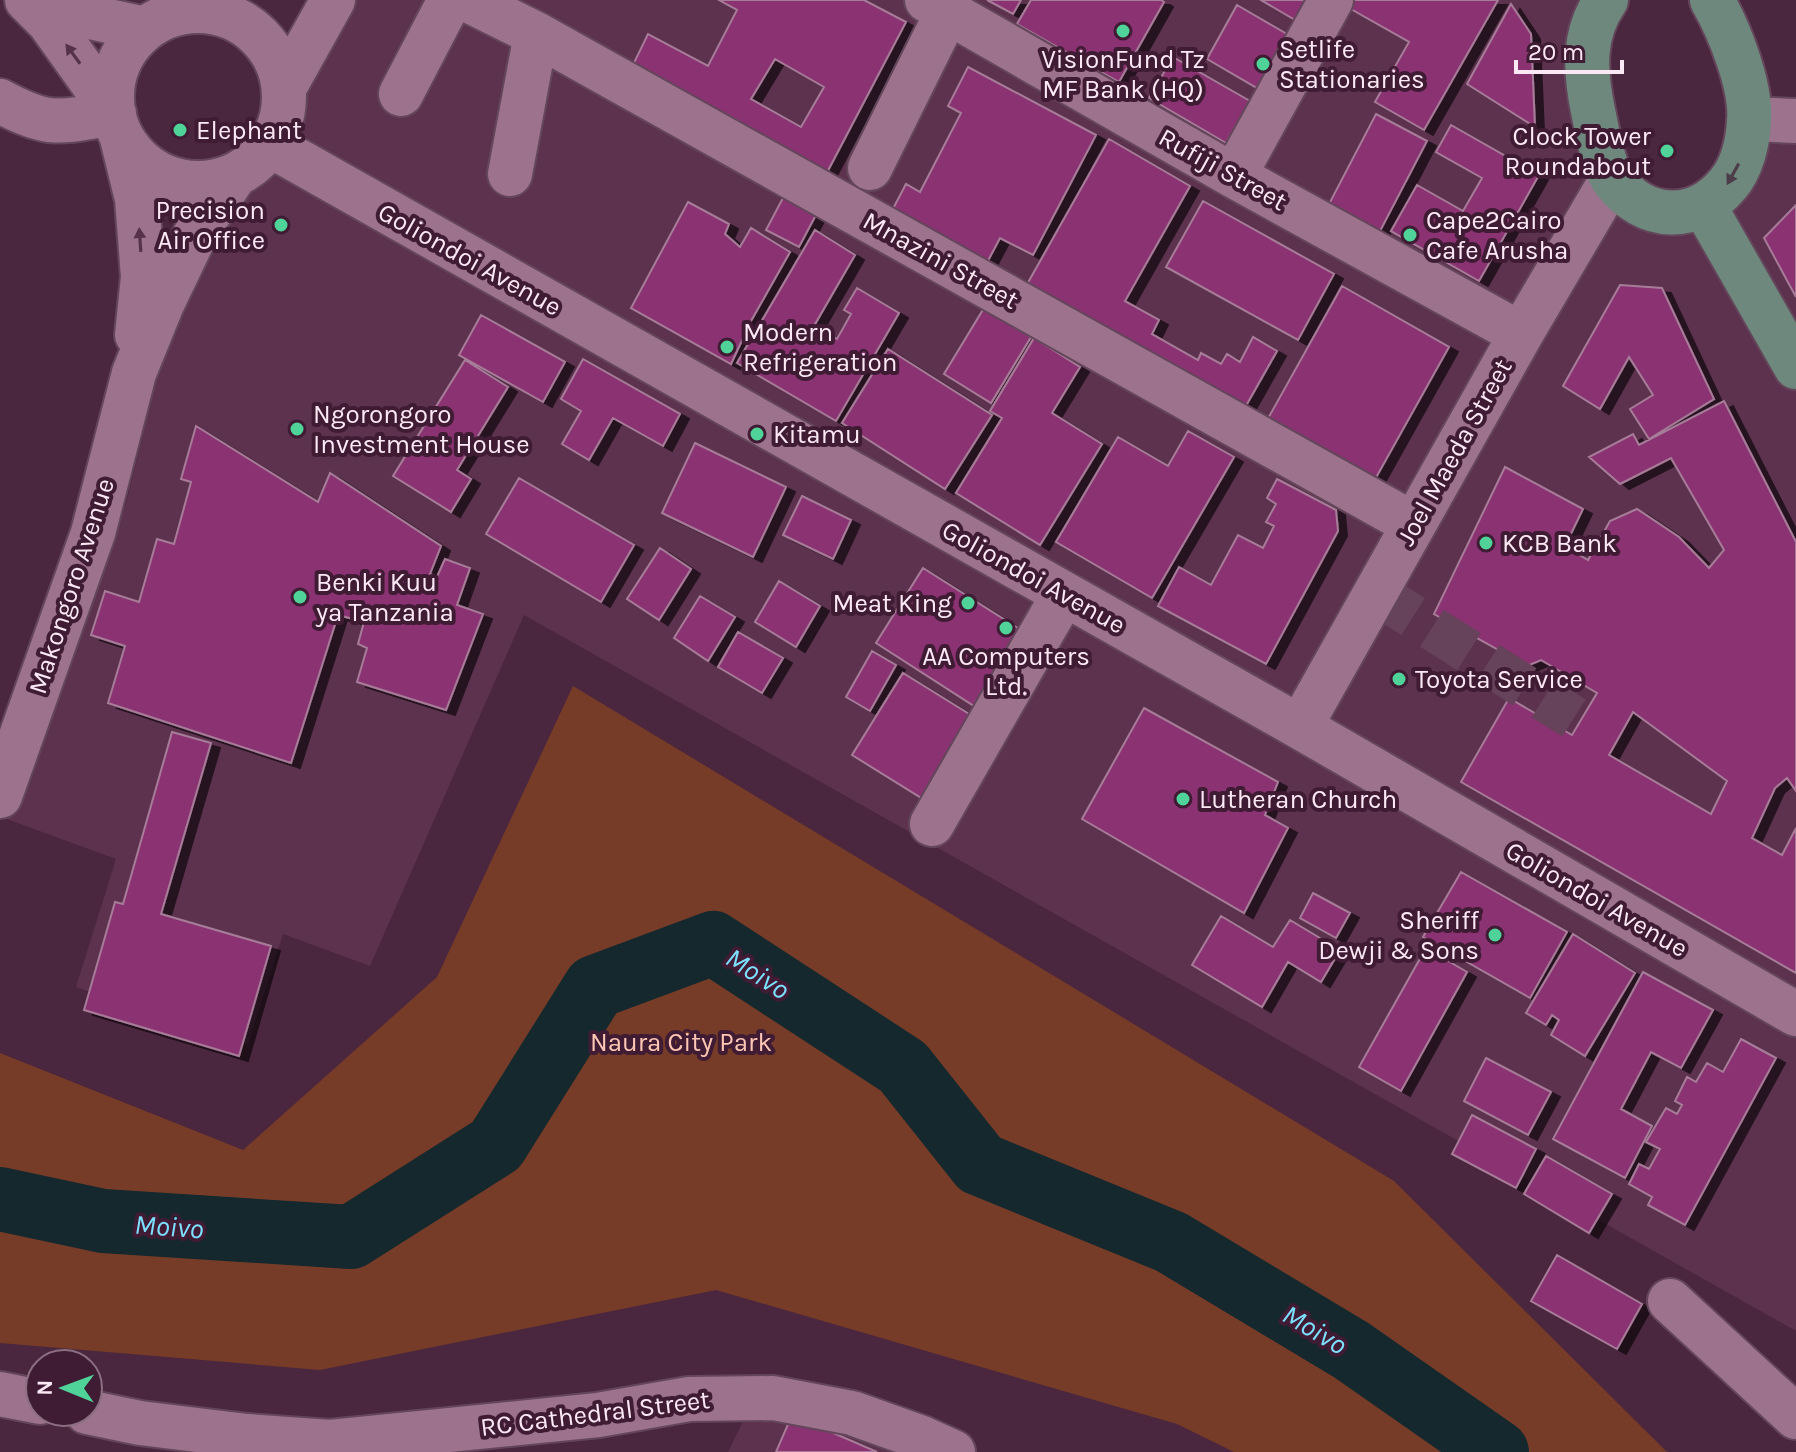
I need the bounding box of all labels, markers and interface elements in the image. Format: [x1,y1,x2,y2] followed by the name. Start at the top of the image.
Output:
[1114,22,1132,40] marker: VisionFund Tz MF Bank (HQ)
[1516,24,1622,74] scale bar
[1279,34,1425,95] place label: Setlife Stationaries
[1528,38,1584,66] text: 20 m
[66,44,81,65] one-way arrow
[1041,44,1205,105] place label: VisionFund Tz MF Bank (HQ)
[1254,55,1272,73] marker: Setlife Stationaries
[196,115,302,146] place label: Elephant
[171,121,189,139] marker: Elephant
[1505,121,1652,182] place label: Clock Tower Roundabout
[1153,122,1292,217] street label: Rufiji Street
[1658,142,1676,160] marker: Clock Tower Roundabout
[1726,163,1740,185] one-way arrow
[155,195,265,256] place label: Precision Air Office
[373,196,567,323] street label: Goliondoi Avenue
[858,205,1024,316] street label: Mnazini Street
[1426,205,1568,266] place label: Cape2Cairo Cafe Arusha
[272,216,290,234] marker: Precision Air Office
[1401,226,1419,244] marker: Cape2Cairo Cafe Arusha
[133,227,146,252] one-way arrow
[743,317,898,378] place label: Modern Refrigeration
[718,338,736,356] marker: Modern Refrigeration
[1390,353,1519,551] street label: Joel Maeda Street
[313,399,530,460] place label: Ngorongoro Investment House
[773,419,861,450] place label: Kitamu
[288,420,306,438] marker: Ngorongoro Investment House
[748,425,766,443] marker: Kitamu
[22,474,121,698] street label: Makongoro Avenue
[937,514,1131,641] street label: Goliondoi Avenue
[1502,528,1617,559] place label: KCB Bank
[1477,534,1495,552] marker: KCB Bank
[315,567,454,628] place label: Benki Kuu ya Tanzania
[291,588,309,606] marker: Benki Kuu ya Tanzania
[832,588,952,619] place label: Meat King
[959,594,977,612] marker: Meat King
[997,619,1015,637] marker: AA Computers Ltd.
[922,641,1090,702] place label: AA Computers Ltd.
[1415,664,1583,695] place label: Toyota Service
[1390,670,1408,688] marker: Toyota Service
[1199,784,1397,815] place label: Lutheran Church
[1174,790,1192,808] marker: Lutheran Church
[1500,835,1693,964] street label: Goliondoi Avenue
[1318,905,1480,966] place label: Sheriff Dewji & Sons
[1486,926,1504,944] marker: Sheriff Dewji & Sons
[720,941,796,1006] water label: Moivo
[590,1027,772,1058] park label: Naura City Park
[133,1208,205,1245] water label: Moivo
[1277,1297,1353,1361] water label: Moivo
[24,1348,104,1428] north arrow
[32,1380,58,1396] text: N
[479,1384,712,1443] street label: RC Cathedral Street

